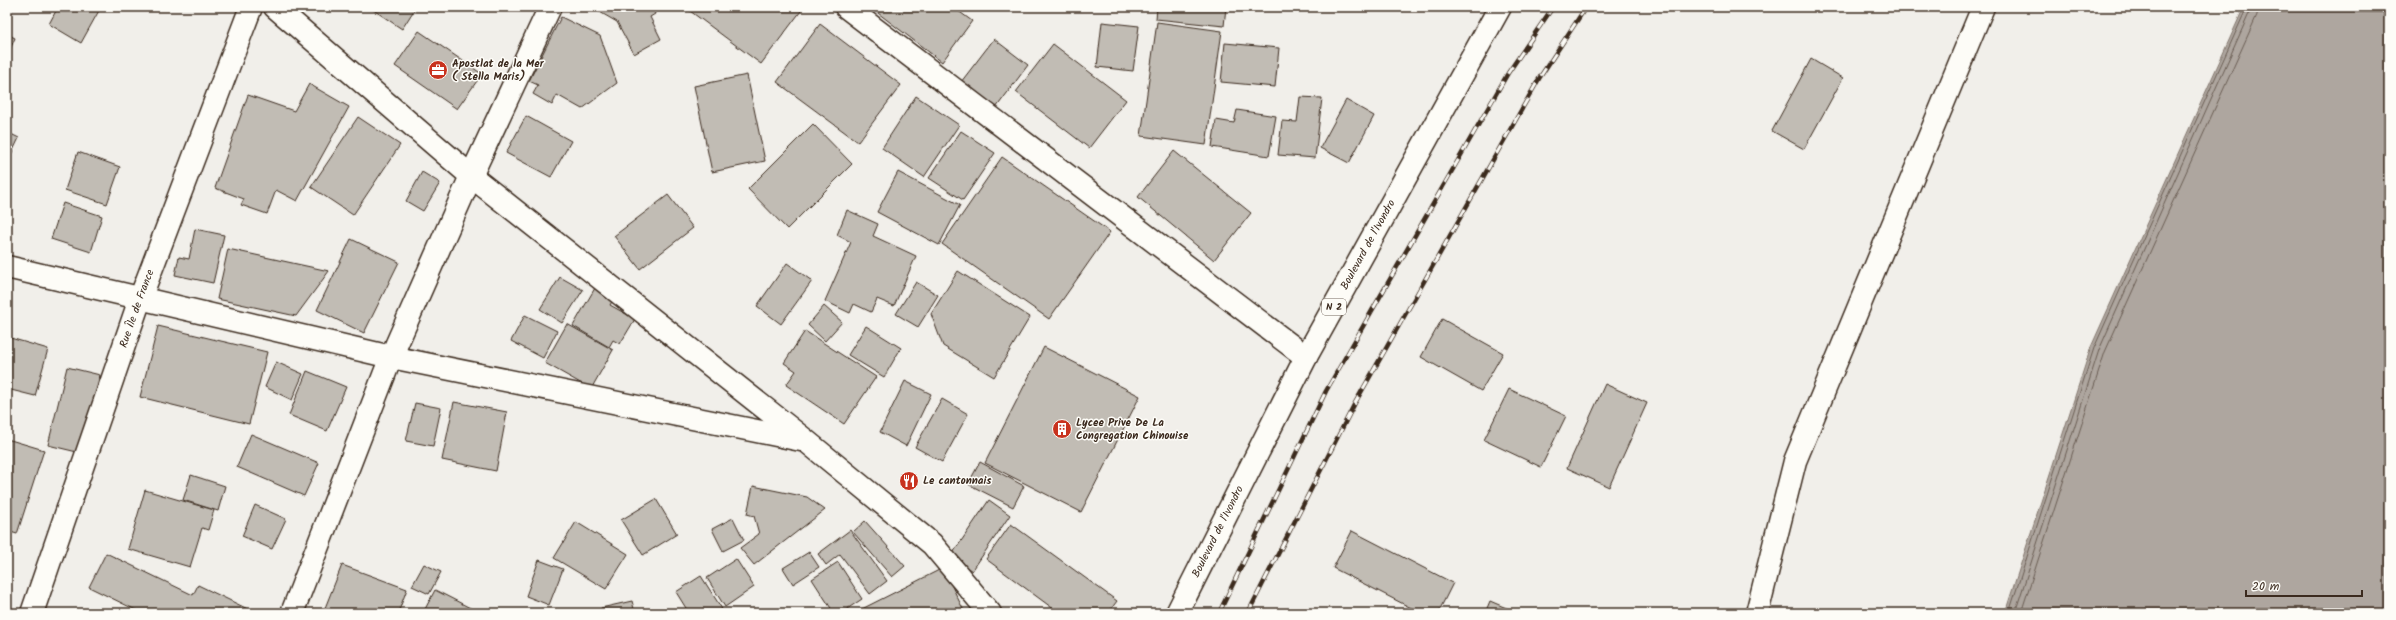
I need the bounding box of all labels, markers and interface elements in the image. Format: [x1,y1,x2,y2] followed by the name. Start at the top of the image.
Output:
[452,55,545,86] place label: Apostlat de la Mer ( Stella Maris)
[427,59,449,81] office icon: Apostlat de la Mer ( Stella Maris)
[1336,196,1400,293] street label: Boulevard de l'Ivondro
[115,267,159,350] street label: Rue Île de France
[1322,299,1346,315] road number: N 2
[1076,414,1189,445] place label: Lycee Prive De La Congregation Chinouise
[1051,418,1073,440] building icon: Lycee Prive De La Congregation Chinouise
[898,470,920,492] restaurant icon: Le cantonnais
[923,472,992,490] place label: Le cantonnais
[1187,483,1249,581] street label: Boulevard de l'Ivondro
[2246,572,2362,598] scale bar
[2252,577,2280,596] text: 20 m

